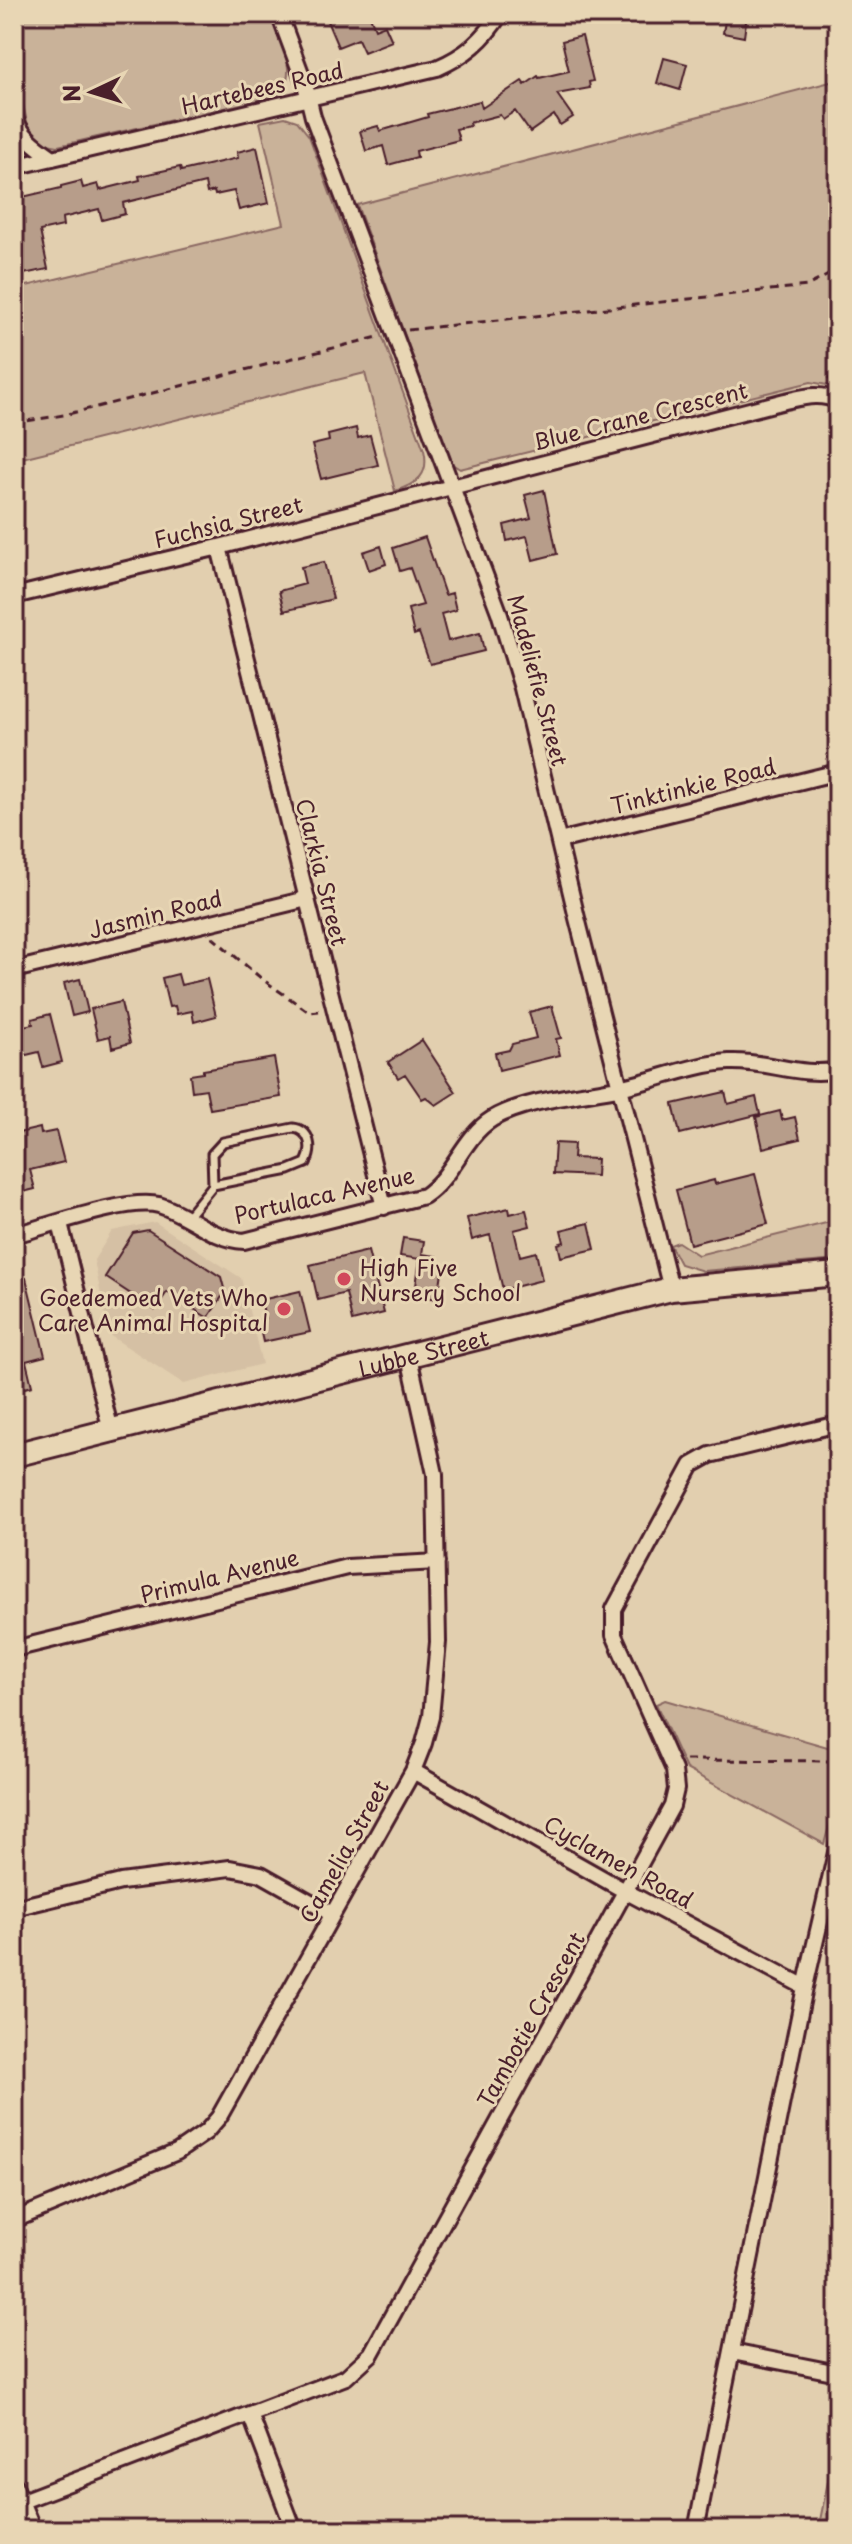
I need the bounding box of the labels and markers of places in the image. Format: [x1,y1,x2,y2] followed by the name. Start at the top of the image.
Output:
[360,1250,521,1308] place label: High Five Nursery School
[335,1270,353,1288] marker: High Five Nursery School
[38,1280,268,1338] place label: Goedemoed Vets Who Care Animal Hospital
[275,1300,293,1318] marker: Goedemoed Vets Who Care Animal Hospital

